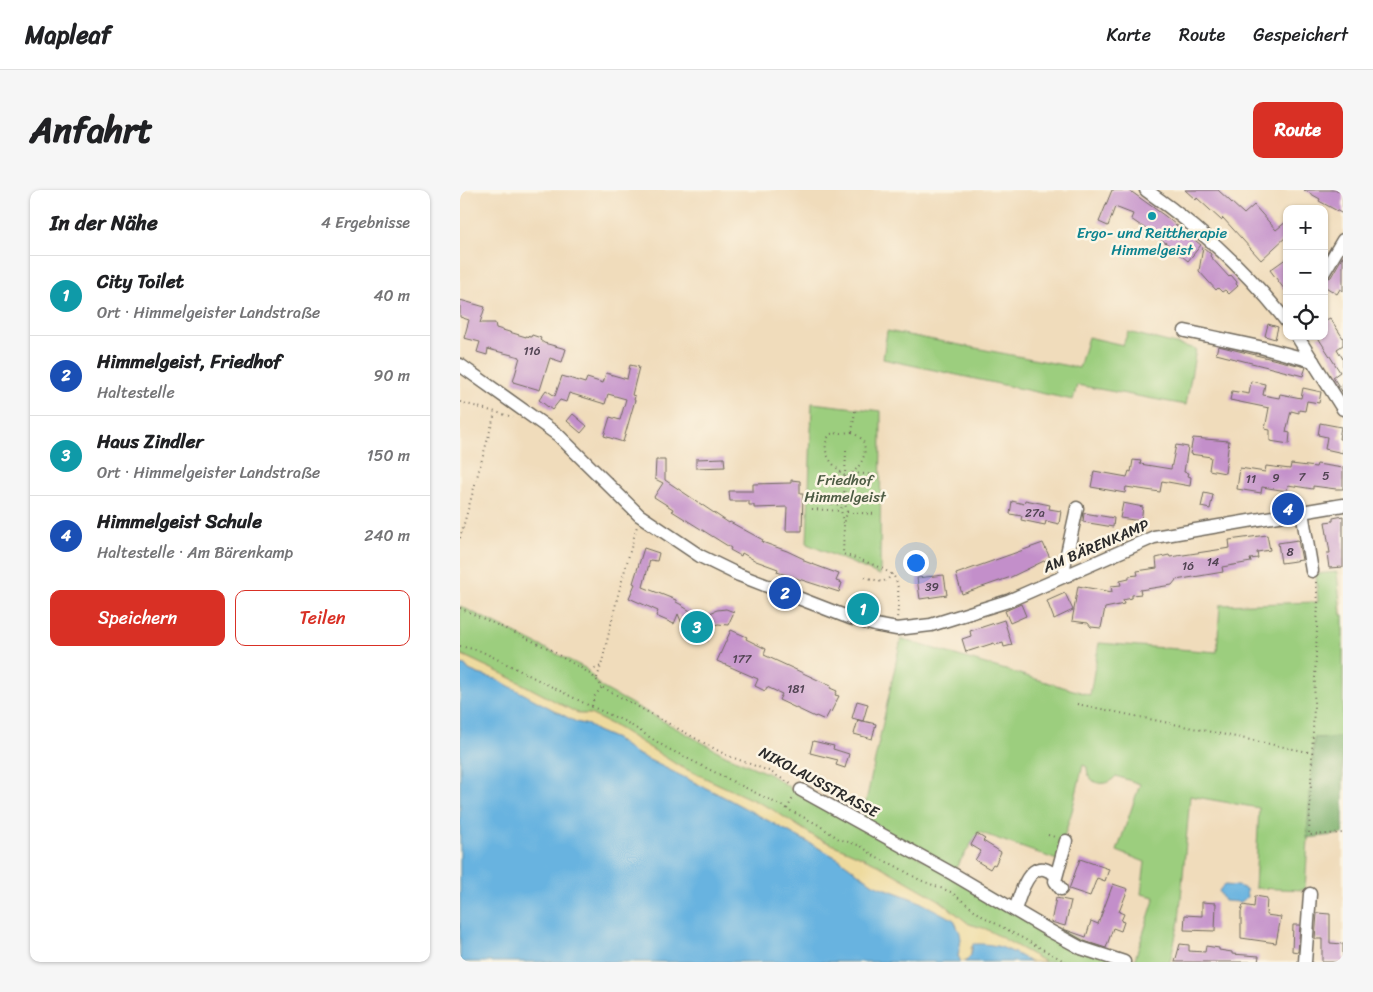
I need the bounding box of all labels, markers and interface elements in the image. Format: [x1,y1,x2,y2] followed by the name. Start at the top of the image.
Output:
[25,14,111,56] text: Mapleaf
[1106,19,1151,51] text: Karte
[1179,19,1225,51] text: Route
[1253,19,1348,51] text: Gespeichert
[30,99,153,161] text: Anfahrt
[1253,102,1343,158] button: Route
[50,204,158,242] text: In der Nähe
[1283,205,1328,340] map controls
[1283,205,1328,250] button: +
[321,208,410,237] text: 4 Ergebnisse
[1146,210,1158,222] marker: Ergo- und Reittherapie Himmelgeist
[1077,220,1227,263] place label: Ergo- und Reittherapie Himmelgeist
[1283,250,1328,295] button: −
[97,265,184,298] text: City Toilet
[63,281,69,310] text: 1
[373,281,410,310] text: 40 m
[1283,295,1328,340] button: locate
[97,298,320,327] text: Ort · Himmelgeister Landstraße
[523,340,541,362] house number: 116
[97,345,281,378] text: Himmelgeist, Friedhof
[61,361,71,390] text: 2
[374,361,410,390] text: 90 m
[97,378,175,407] text: Haltestelle
[97,425,203,458] text: Haus Zindler
[62,441,70,470] text: 3
[367,441,410,470] text: 150 m
[97,458,320,487] text: Ort · Himmelgeister Landstraße
[1322,465,1330,487] house number: 5
[1299,466,1307,488] house number: 7
[804,467,887,510] park label: Friedhof Himmelgeist
[1272,467,1280,489] house number: 9
[1246,468,1256,490] house number: 11
[1272,490,1304,528] pin: 4
[1025,502,1045,524] house number: 27a
[97,505,262,538] text: Himmelgeist Schule
[1038,512,1153,580] street label: AM BÄRENKAMP
[61,521,71,550] text: 4
[364,521,410,550] text: 240 m
[97,538,293,567] text: Haltestelle · Am Bärenkamp
[1286,541,1294,563] house number: 8
[903,550,929,576] your location
[1207,551,1220,573] house number: 14
[1182,555,1194,577] house number: 16
[769,574,801,612] pin: 2
[925,576,939,598] house number: 39
[50,590,225,646] button: Speichern
[235,590,410,646] button: Teilen
[847,590,879,628] pin: 1
[681,608,713,646] pin: 3
[733,648,753,670] house number: 177
[787,678,805,700] house number: 181
[754,739,885,825] street label: NIKOLAUSSTRASSE

